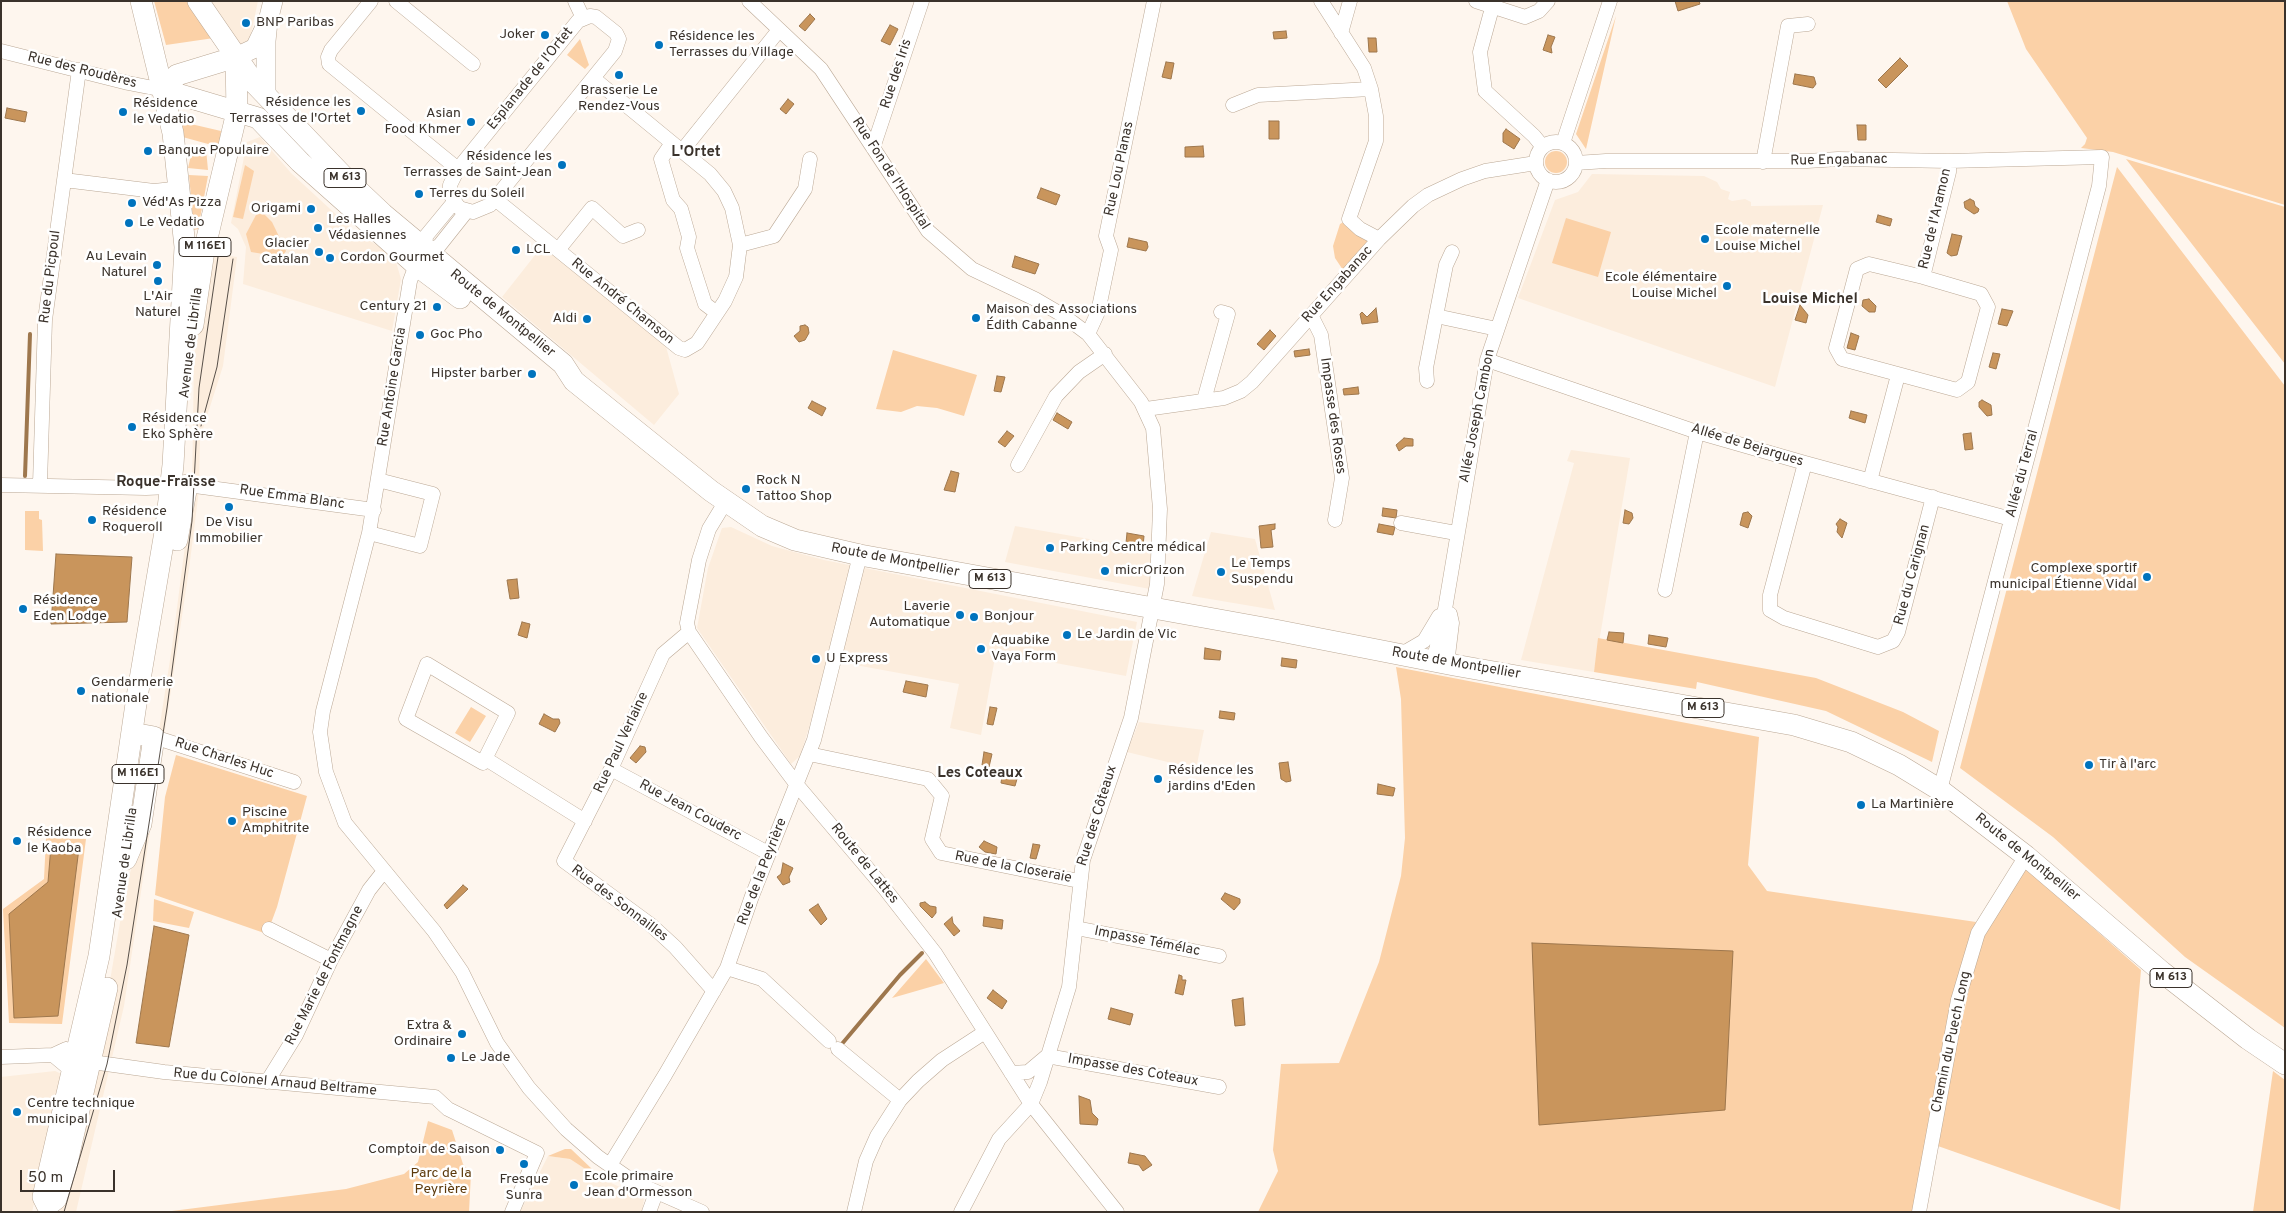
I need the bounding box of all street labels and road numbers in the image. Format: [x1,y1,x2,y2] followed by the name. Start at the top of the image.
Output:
[484,24,578,134] street label: Esplanade de l'Ortet
[878,37,916,111] street label: Rue des Iris
[26,49,138,93] street label: Rue des Roudères
[847,115,933,233] street label: Rue Fon de l'Hospital
[1102,120,1138,218] street label: Rue Lou Planas
[1790,152,1888,170] street label: Rue Engabanac
[1916,167,1956,271] street label: Rue de l'Aramon
[324,168,366,188] road number: M 613
[37,229,65,325] street label: Rue du Picpoul
[179,238,231,256] road number: M 116E1
[1299,243,1377,327] street label: Rue Engabanac
[567,255,677,349] street label: Rue André Chamson
[446,266,558,362] street label: Route de Montpellier
[177,287,207,399] street label: Avenue de Librilla
[375,326,411,448] street label: Rue Antoine Garcia
[1457,348,1499,484] street label: Allée Joseph Cambon
[1316,357,1348,475] street label: Impasse des Roses
[1689,421,1805,471] street label: Allée de Bejargues
[2003,428,2043,520] street label: Allée du Terral
[238,482,346,514] street label: Rue Emma Blanc
[1891,523,1935,627] street label: Rue du Carignan
[829,540,961,582] street label: Route de Montpellier
[969,570,1011,588] road number: M 613
[1390,644,1522,684] street label: Route de Montpellier
[591,690,653,796] street label: Rue Paul Verlaine
[1682,698,1724,718] road number: M 613
[172,735,276,783] street label: Rue Charles Huc
[112,764,164,784] road number: M 116E1
[1075,764,1121,868] street label: Rue des Côteaux
[636,777,744,845] street label: Rue Jean Couderc
[110,807,142,919] street label: Avenue de Librilla
[1971,810,2083,906] street label: Route de Montpellier
[735,816,791,928] street label: Rue de la Peyrière
[826,820,902,908] street label: Route de Lattes
[953,848,1073,888] street label: Rue de la Closeraie
[567,862,671,946] street label: Rue des Sonnailles
[282,903,368,1049] street label: Rue Marie de Fontmagne
[1093,923,1201,961] street label: Impasse Témélac
[2150,968,2192,988] road number: M 613
[1929,970,1975,1114] street label: Chemin du Puech Long
[1066,1051,1200,1091] street label: Impasse des Coteaux
[172,1066,378,1100] street label: Rue du Colonel Arnaud Beltrame

